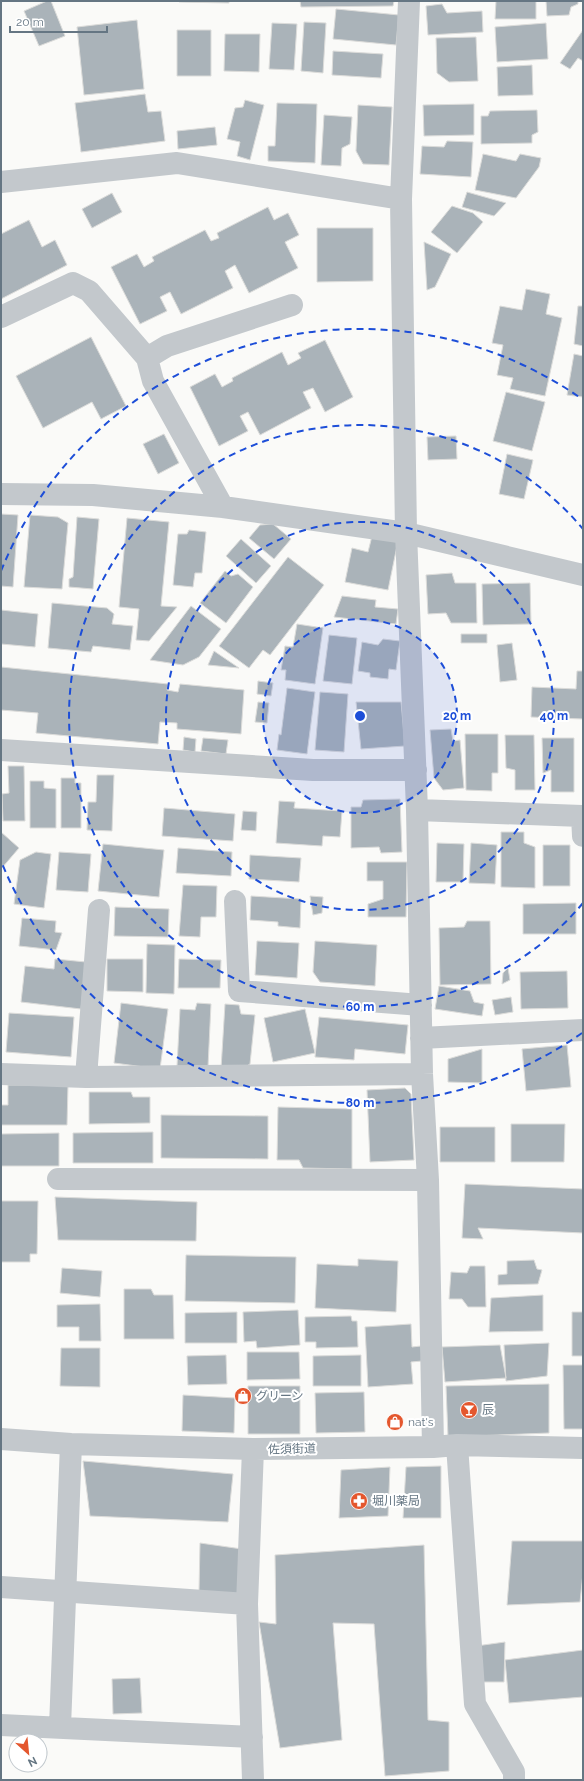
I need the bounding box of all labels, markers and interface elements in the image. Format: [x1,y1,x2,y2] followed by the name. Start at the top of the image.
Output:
[10,8,107,34] scale bar
[16,15,44,29] text: 20 m
[353,709,367,723] centre of rings
[443,709,471,723] text: 20 m
[540,709,568,723] text: 40 m
[346,1000,374,1014] text: 60 m
[346,1096,374,1110] text: 80 m
[233,1386,253,1406] shop icon: グリーン
[256,1389,303,1403] place label: グリーン
[459,1400,479,1420] bar icon: 辰
[482,1403,494,1417] place label: 辰
[385,1412,405,1432] shop icon: nat's
[408,1415,434,1429] place label: nat's
[268,1442,316,1456] street label: 佐須街道
[349,1491,369,1511] pharmacy icon: 堀川薬局
[372,1494,420,1508] place label: 堀川薬局
[8,1733,48,1773] north arrow
[26,1754,39,1769] text: N

